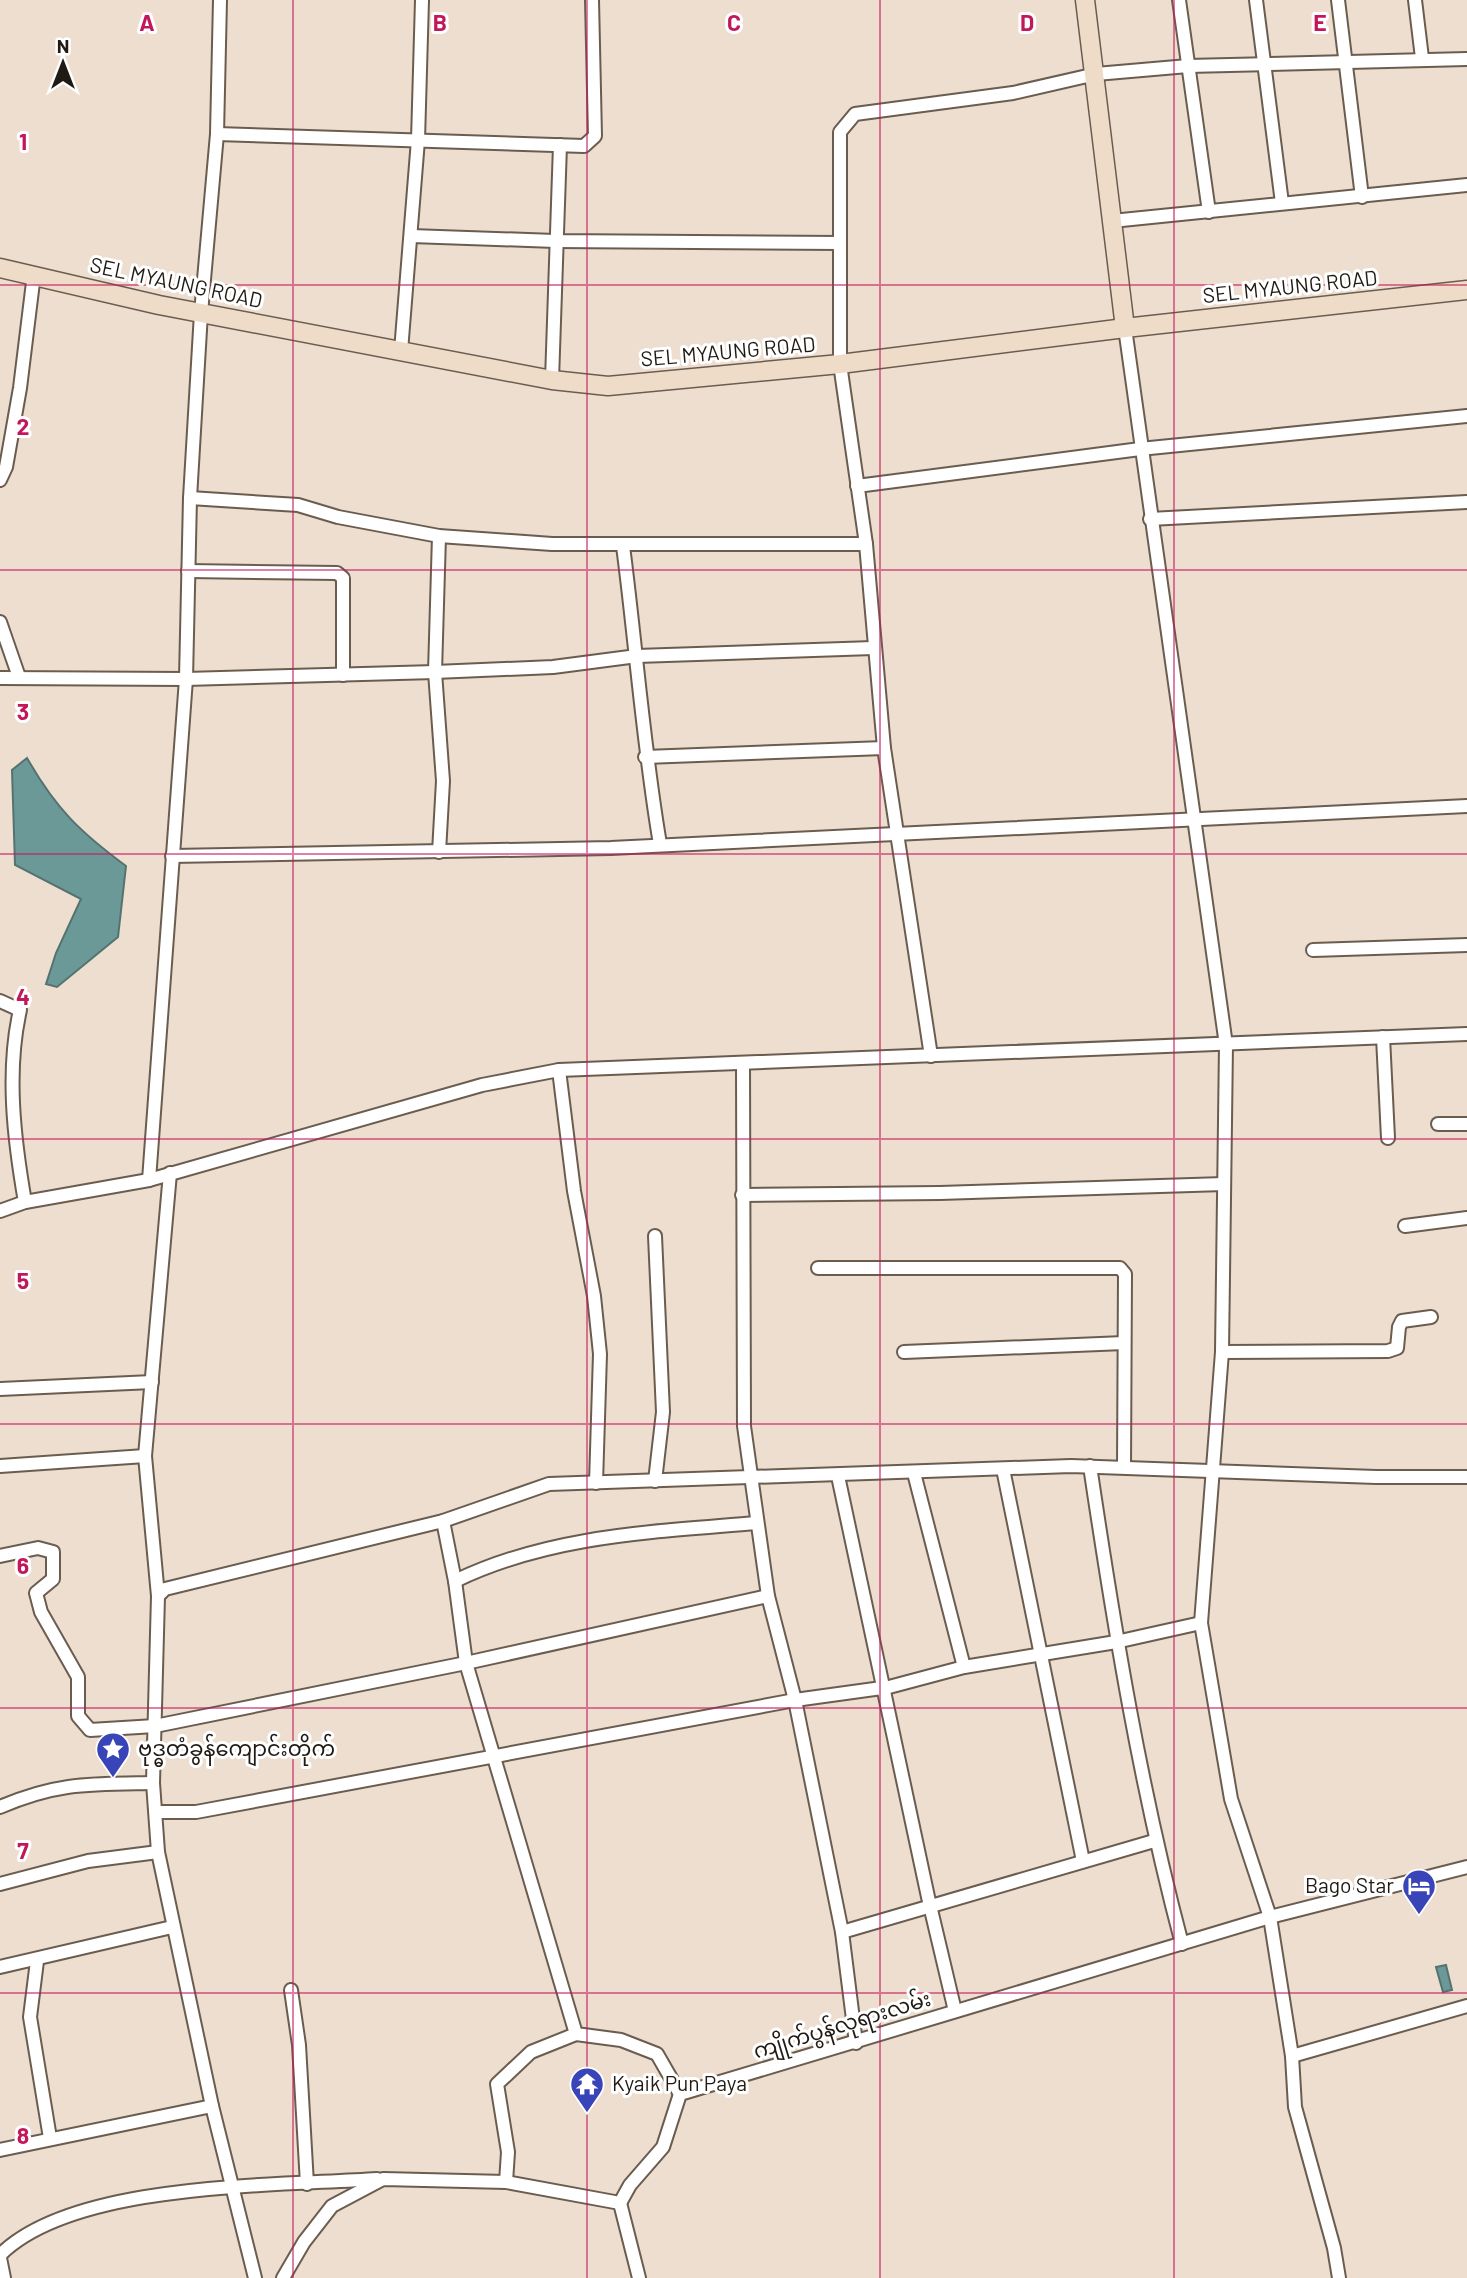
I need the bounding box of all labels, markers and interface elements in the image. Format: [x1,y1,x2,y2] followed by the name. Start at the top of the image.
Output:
[139,8,155,36] text: A
[433,8,447,36] text: B
[727,8,741,36] text: C
[1020,8,1034,36] text: D
[1313,8,1327,36] text: E
[28,28,98,98] north arrow
[57,34,69,57] text: N
[19,127,27,155] text: 1
[88,251,265,312] street label: SEL MYAUNG ROAD
[1201,264,1378,307] street label: SEL MYAUNG ROAD
[639,330,816,371] street label: SEL MYAUNG ROAD
[17,412,29,440] text: 2
[17,697,29,725] text: 3
[16,982,30,1010] text: 4
[17,1266,29,1294] text: 5
[17,1551,29,1579] text: 6
[94,1730,132,1779] place icon: ဗုဒ္ဓတံခွန်ကျောင်းတိုက်
[138,1733,335,1767] place label: ဗုဒ္ဓတံခွန်ကျောင်းတိုက်
[17,1836,29,1864] text: 7
[1400,1867,1438,1916] hotel icon: Bago Star
[1305,1872,1394,1897] place label: Bago Star
[749,1983,935,2069] street label: ကျိုက်ပွန်လုရားလမ်း
[568,2065,606,2114] temple icon: Kyaik Pun Paya
[612,2070,747,2095] place label: Kyaik Pun Paya
[17,2121,29,2149] text: 8

